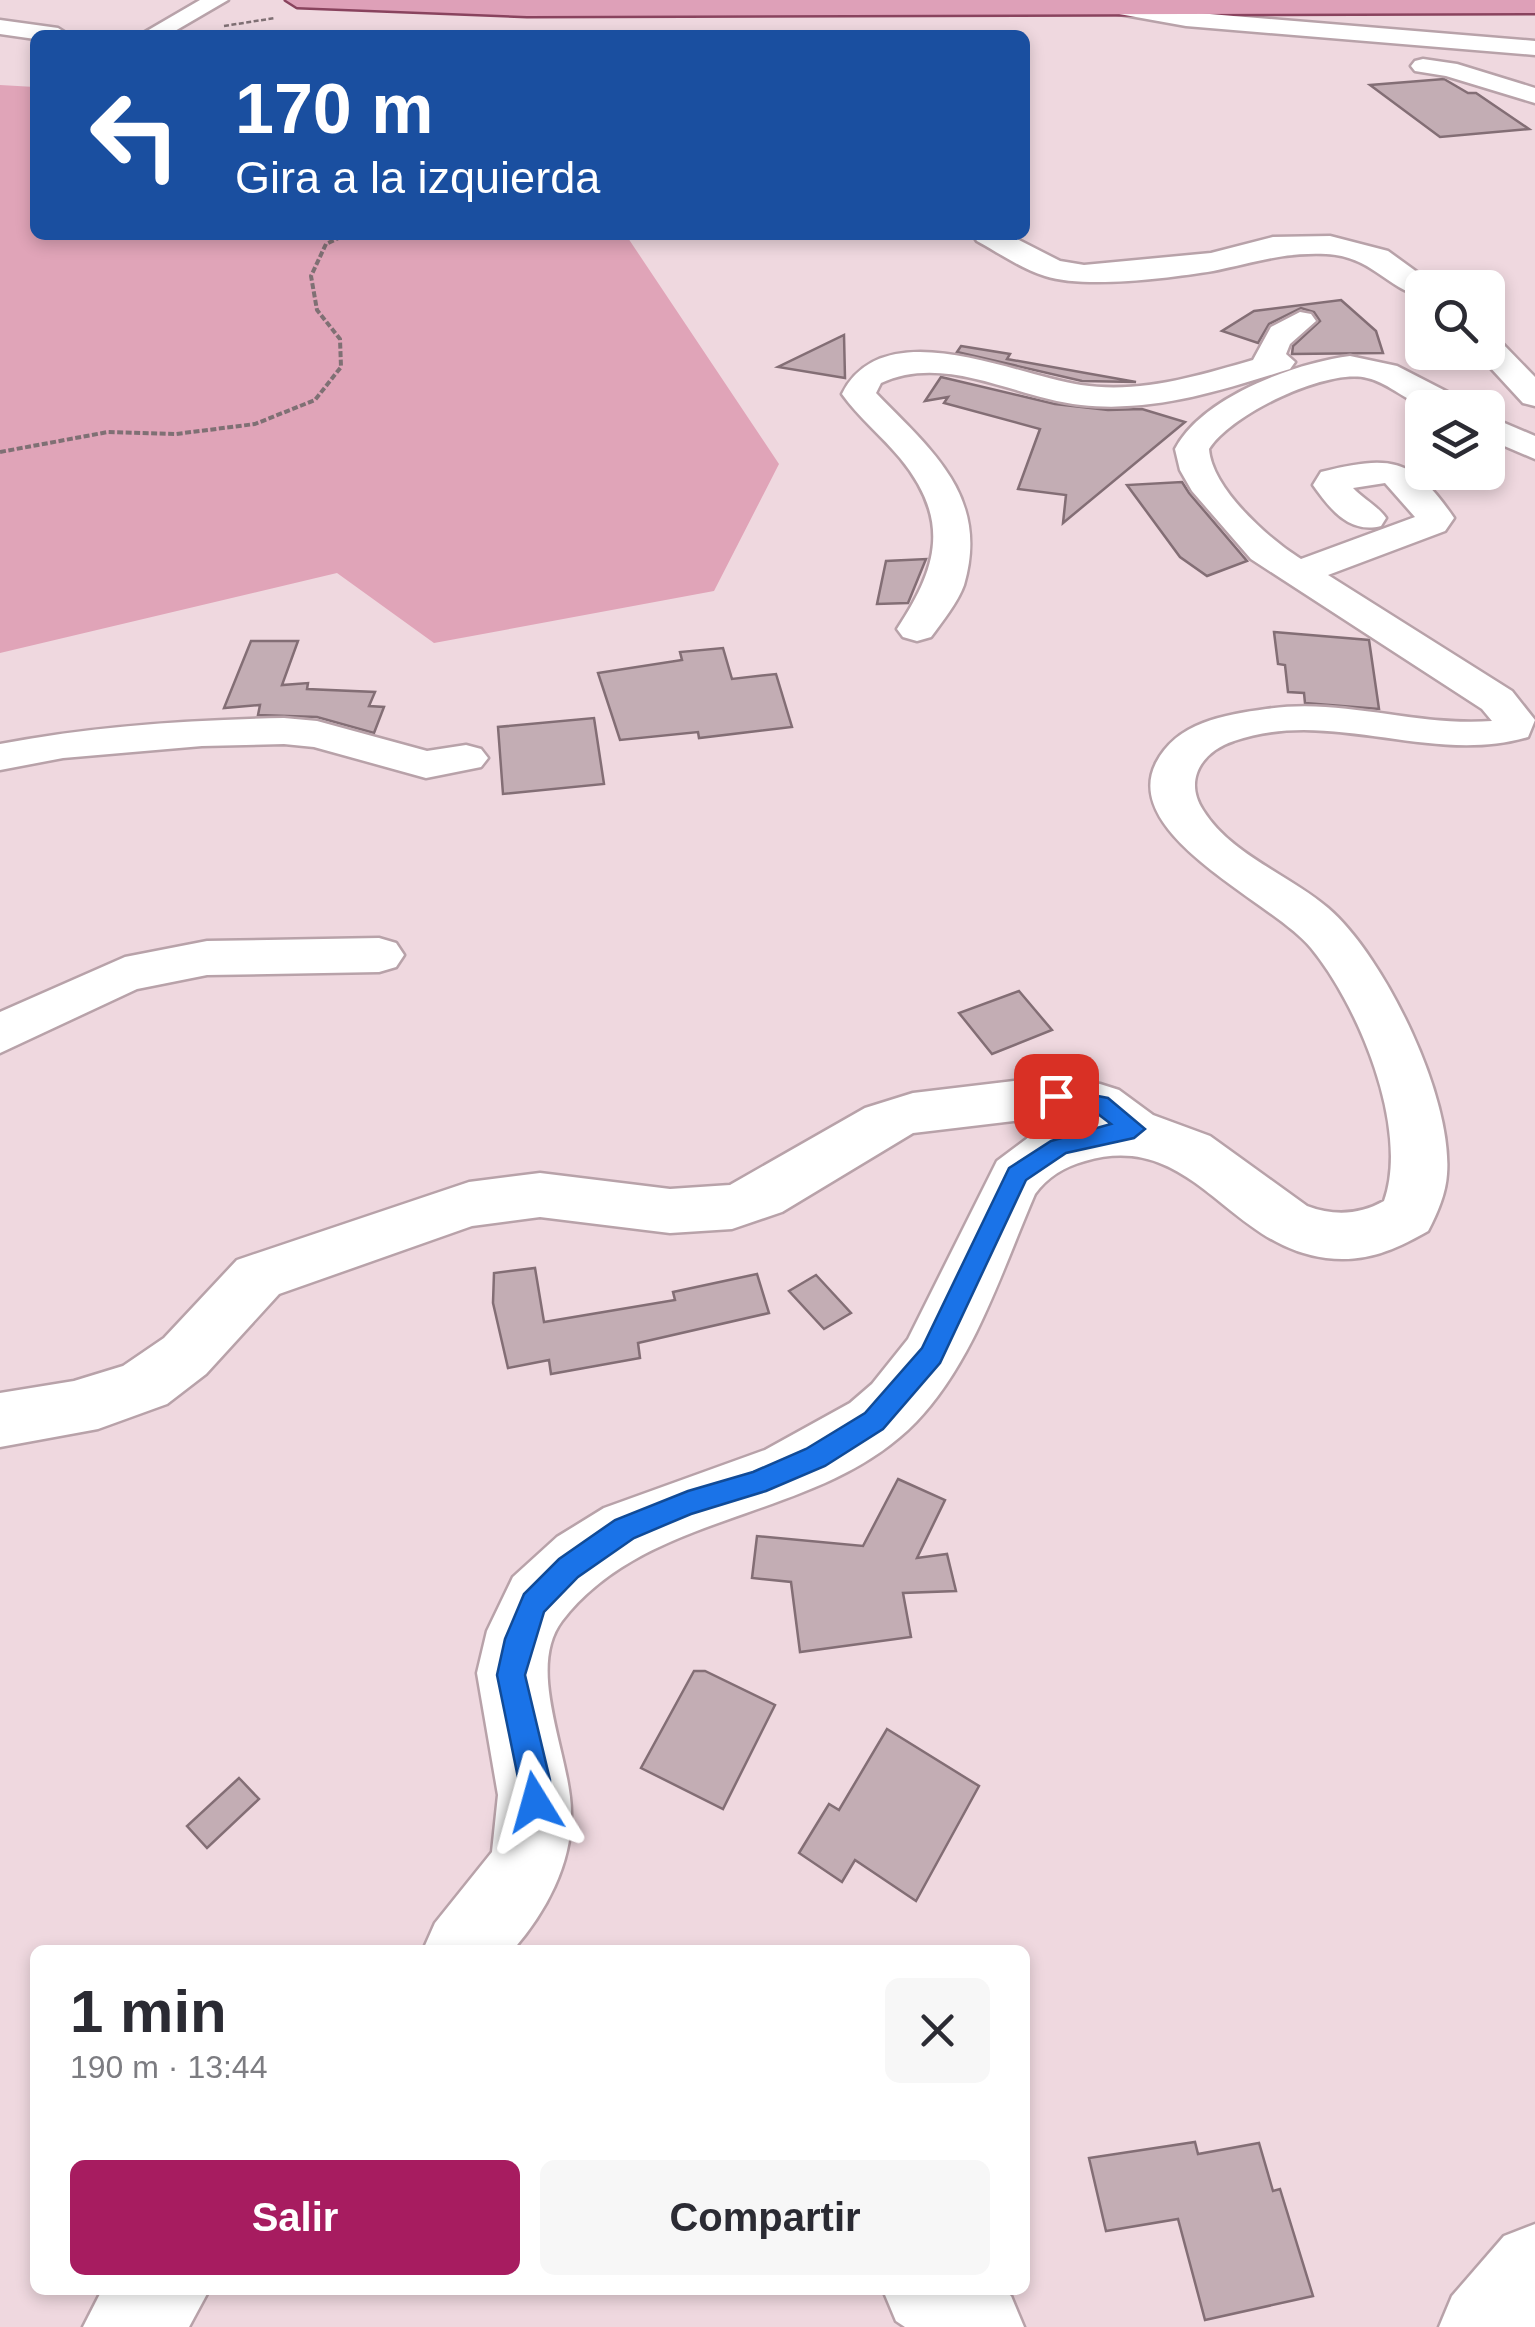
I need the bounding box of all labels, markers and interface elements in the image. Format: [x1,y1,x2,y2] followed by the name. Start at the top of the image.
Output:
[70,70,200,200] icon: left
[235,70,433,148] text: 170 m
[235,152,600,203] text: Gira a la izquierda
[1405,270,1505,490] map controls
[1405,270,1505,370] button: search
[1405,390,1505,490] button: layers
[1014,1054,1099,1139] pin
[1029,1069,1084,1124] icon: arrive
[483,1750,587,1854] position arrow
[70,1978,227,2045] text: 1 min
[885,1978,990,2083] button: close
[70,2049,267,2085] text: 190 m · 13:44
[70,2160,520,2275] button: Salir
[540,2160,990,2275] button: Compartir

